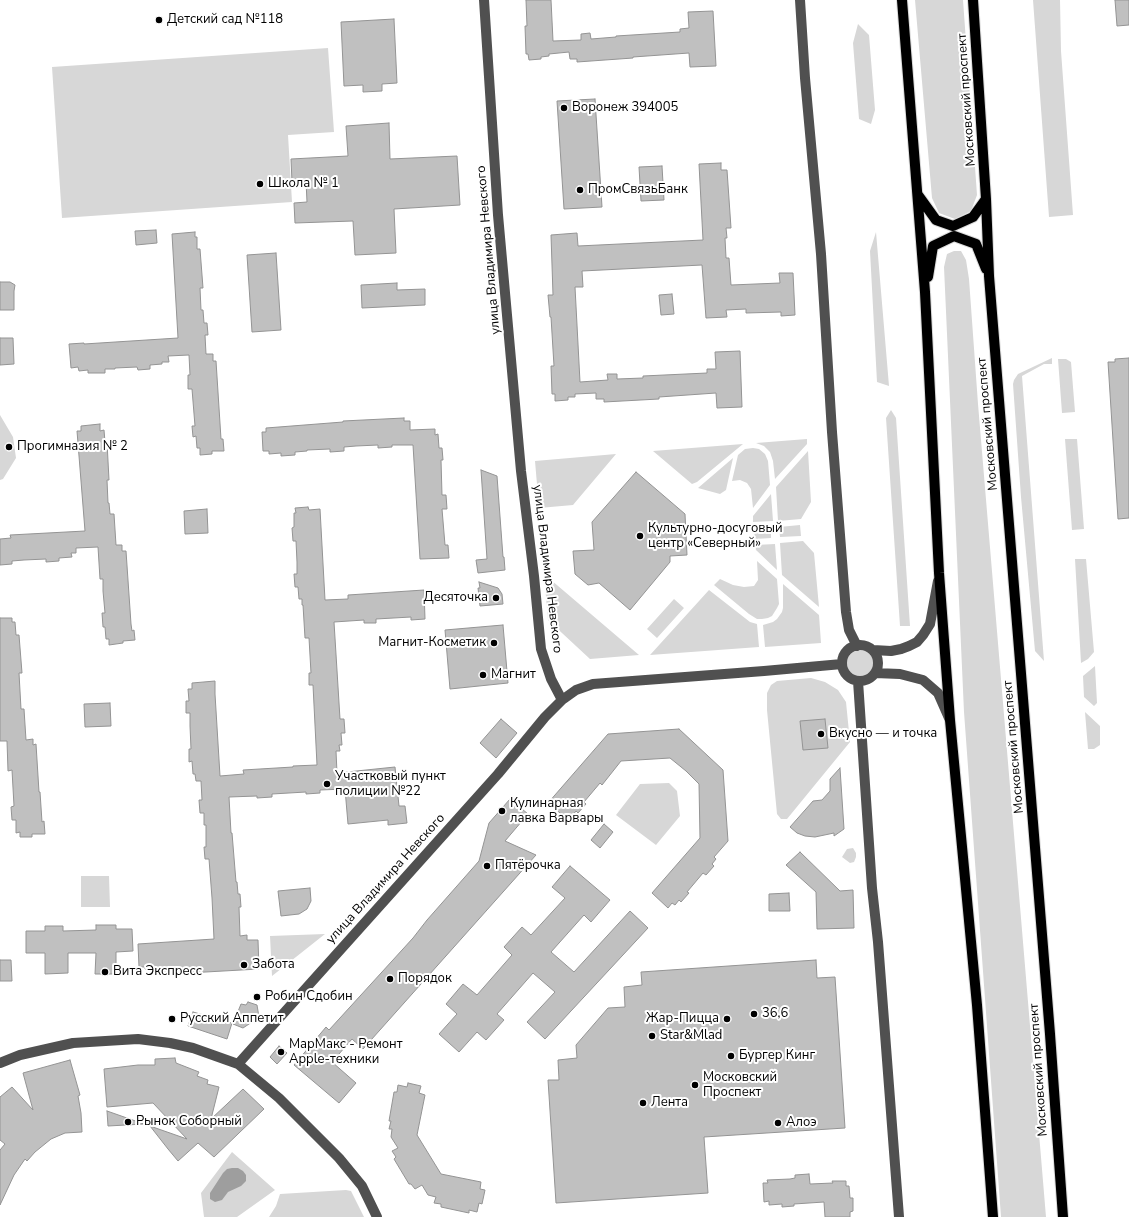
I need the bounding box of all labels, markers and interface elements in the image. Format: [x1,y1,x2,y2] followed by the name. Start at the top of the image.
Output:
[167,12,283,28] place label: Детский сад №118
[154,15,164,25] marker: Детский сад №118
[955,33,979,167] street label: Московский проспект
[572,100,678,116] place label: Воронеж 394005
[559,103,569,113] marker: Воронеж 394005
[474,165,504,335] street label: улица Владимира Невского
[268,176,339,192] place label: Школа № 1
[255,179,265,189] marker: Школа № 1
[588,182,688,198] place label: ПромСвязьБанк
[575,185,585,195] marker: ПромСвязьБанк
[974,357,1002,491] street label: Московский проспект
[17,439,128,455] place label: Прогимназия № 2
[4,442,14,452] marker: Прогимназия № 2
[529,484,565,654] street label: улица Владимира Невского
[648,521,782,552] place label: Культурно-досуговый центр «Северный»
[635,531,645,541] marker: Культурно-досуговый центр «Северный»
[424,590,488,606] place label: Десяточка
[491,593,501,603] marker: Десяточка
[378,635,486,651] place label: Магнит-Косметик
[489,638,499,648] marker: Магнит-Косметик
[491,667,536,683] place label: Магнит
[478,670,488,680] marker: Магнит
[1000,680,1028,814] street label: Московский проспект
[829,726,937,742] place label: Вкусно — и точка
[816,729,826,739] marker: Вкусно — и точка
[335,769,446,800] place label: Участковый пункт полиции №22
[322,779,332,789] marker: Участковый пункт полиции №22
[510,796,604,827] place label: Кулинарная лавка Варвары
[497,806,507,816] marker: Кулинарная лавка Варвары
[323,811,449,947] street label: улица Владимира Невского
[495,858,561,874] place label: Пятёрочка
[482,861,492,871] marker: Пятёрочка
[252,957,295,973] place label: Забота
[239,960,249,970] marker: Забота
[113,964,202,980] place label: Вита Экспресс
[100,967,110,977] marker: Вита Экспресс
[398,971,452,987] place label: Порядок
[385,974,395,984] marker: Порядок
[265,989,353,1005] place label: Робин Сдобин
[252,992,262,1002] marker: Робин Сдобин
[1027,1003,1051,1137] street label: Московский проспект
[762,1006,788,1022] place label: 36,6
[749,1009,759,1019] marker: 36,6
[180,1011,283,1027] place label: Русский Аппетит
[646,1011,719,1027] place label: Жар-Пицца
[167,1014,177,1024] marker: Русский Аппетит
[722,1014,732,1024] marker: Жар-Пицца
[660,1028,722,1044] place label: Star&Mlad
[647,1031,657,1041] marker: Star&Mlad
[289,1037,403,1068] place label: МарМакс - Ремонт Apple-техники
[276,1047,286,1057] marker: МарМакс - Ремонт Apple-техники
[739,1048,815,1064] place label: Бургер Кинг
[726,1051,736,1061] marker: Бургер Кинг
[703,1070,777,1101] place label: Московский Проспект
[690,1080,700,1090] marker: Московский Проспект
[651,1095,688,1111] place label: Лента
[638,1098,648,1108] marker: Лента
[136,1114,242,1130] place label: Рынок Соборный
[786,1115,817,1131] place label: Алоэ
[123,1117,133,1127] marker: Рынок Соборный
[773,1118,783,1128] marker: Алоэ

